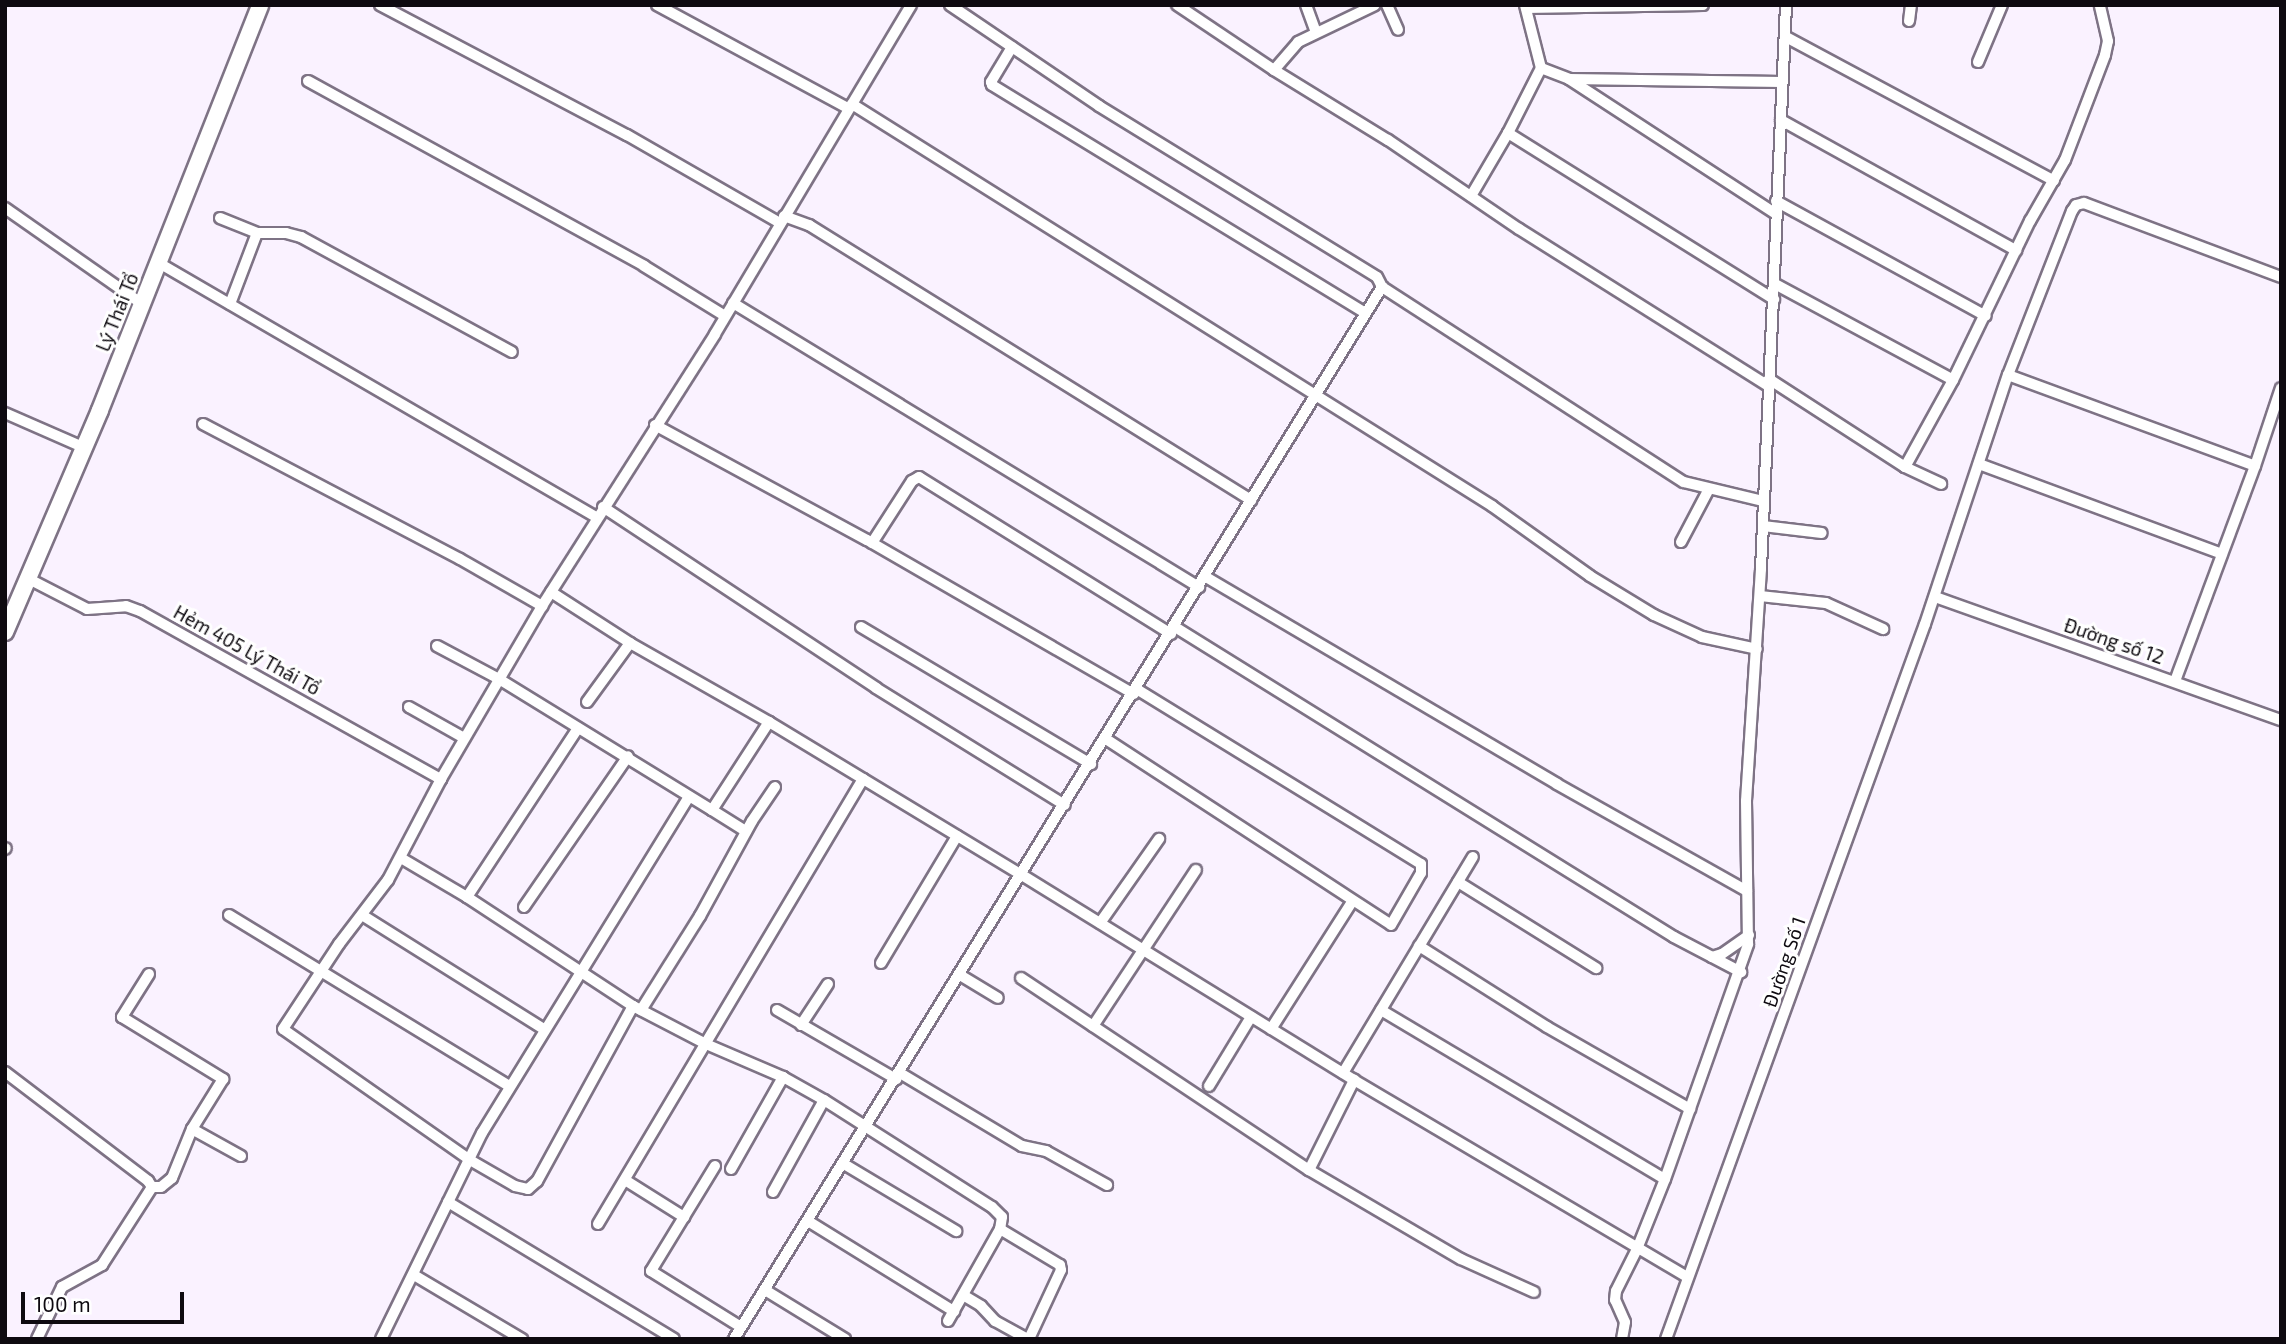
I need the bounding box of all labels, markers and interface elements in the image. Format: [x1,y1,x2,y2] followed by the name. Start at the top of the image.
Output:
[91,269,143,355] street label: Lý Thái Tổ
[169,600,325,700] street label: Hẻm 405 Lý Thái Tổ
[2061,613,2167,669] street label: Đường số 12
[1758,914,1810,1010] street label: Đường Số 1
[24,1278,187,1322] scale bar
[34,1291,91,1316] text: 100 m

